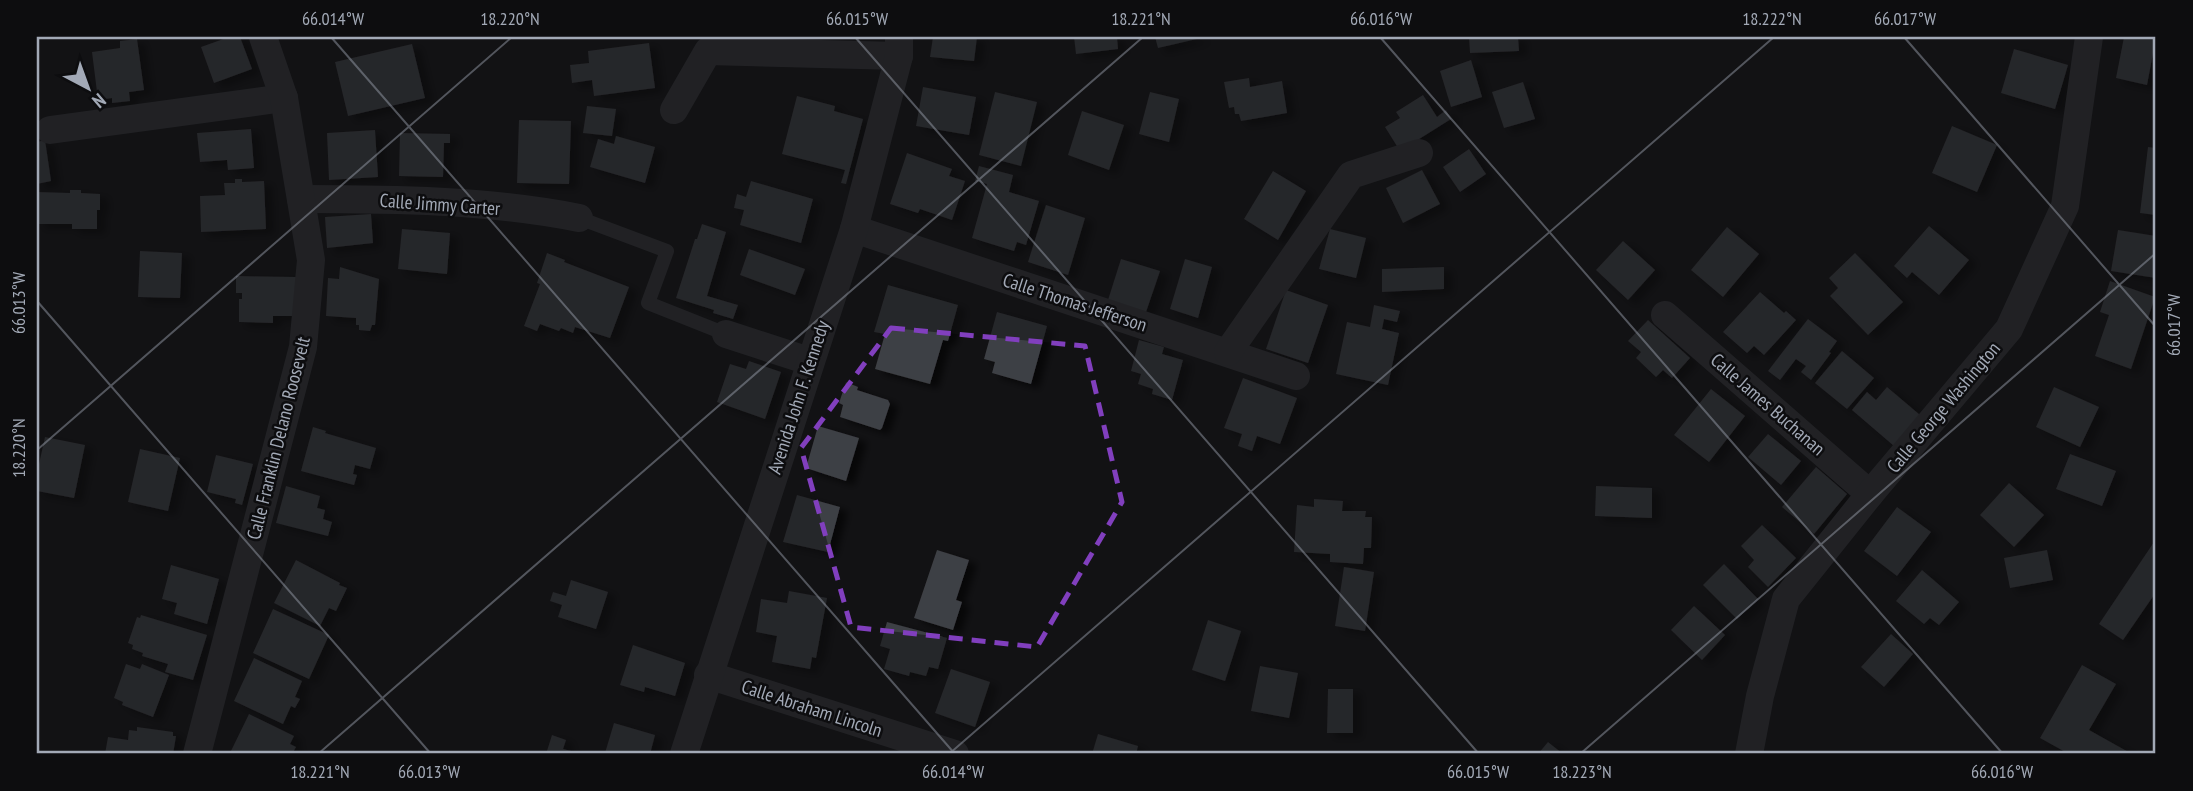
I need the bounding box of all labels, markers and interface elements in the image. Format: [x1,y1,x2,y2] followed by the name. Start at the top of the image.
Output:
[302,7,364,30] text: 66.014°W
[480,7,540,30] text: 18.220°N
[826,7,888,30] text: 66.015°W
[1111,7,1171,30] text: 18.221°N
[1350,7,1412,30] text: 66.016°W
[1742,7,1802,30] text: 18.222°N
[1874,7,1936,30] text: 66.017°W
[52,52,122,122] north arrow
[87,88,111,113] text: N
[379,188,502,220] street label: Calle Jimmy Carter
[1000,267,1150,337] street label: Calle Thomas Jefferson
[7,272,30,334] text: 66.013°W
[2162,294,2185,356] text: 66.017°W
[762,316,834,477] street label: Avenida John F. Kennedy
[241,333,315,542] street label: Calle Franklin Delano Roosevelt
[1881,337,2005,477] street label: Calle George Washington
[1706,348,1830,460] street label: Calle James Buchanan
[7,418,30,478] text: 18.220°N
[739,674,885,742] street label: Calle Abraham Lincoln
[290,760,350,783] text: 18.221°N
[398,760,460,783] text: 66.013°W
[922,760,984,783] text: 66.014°W
[1447,760,1509,783] text: 66.015°W
[1552,760,1612,783] text: 18.223°N
[1971,760,2033,783] text: 66.016°W

